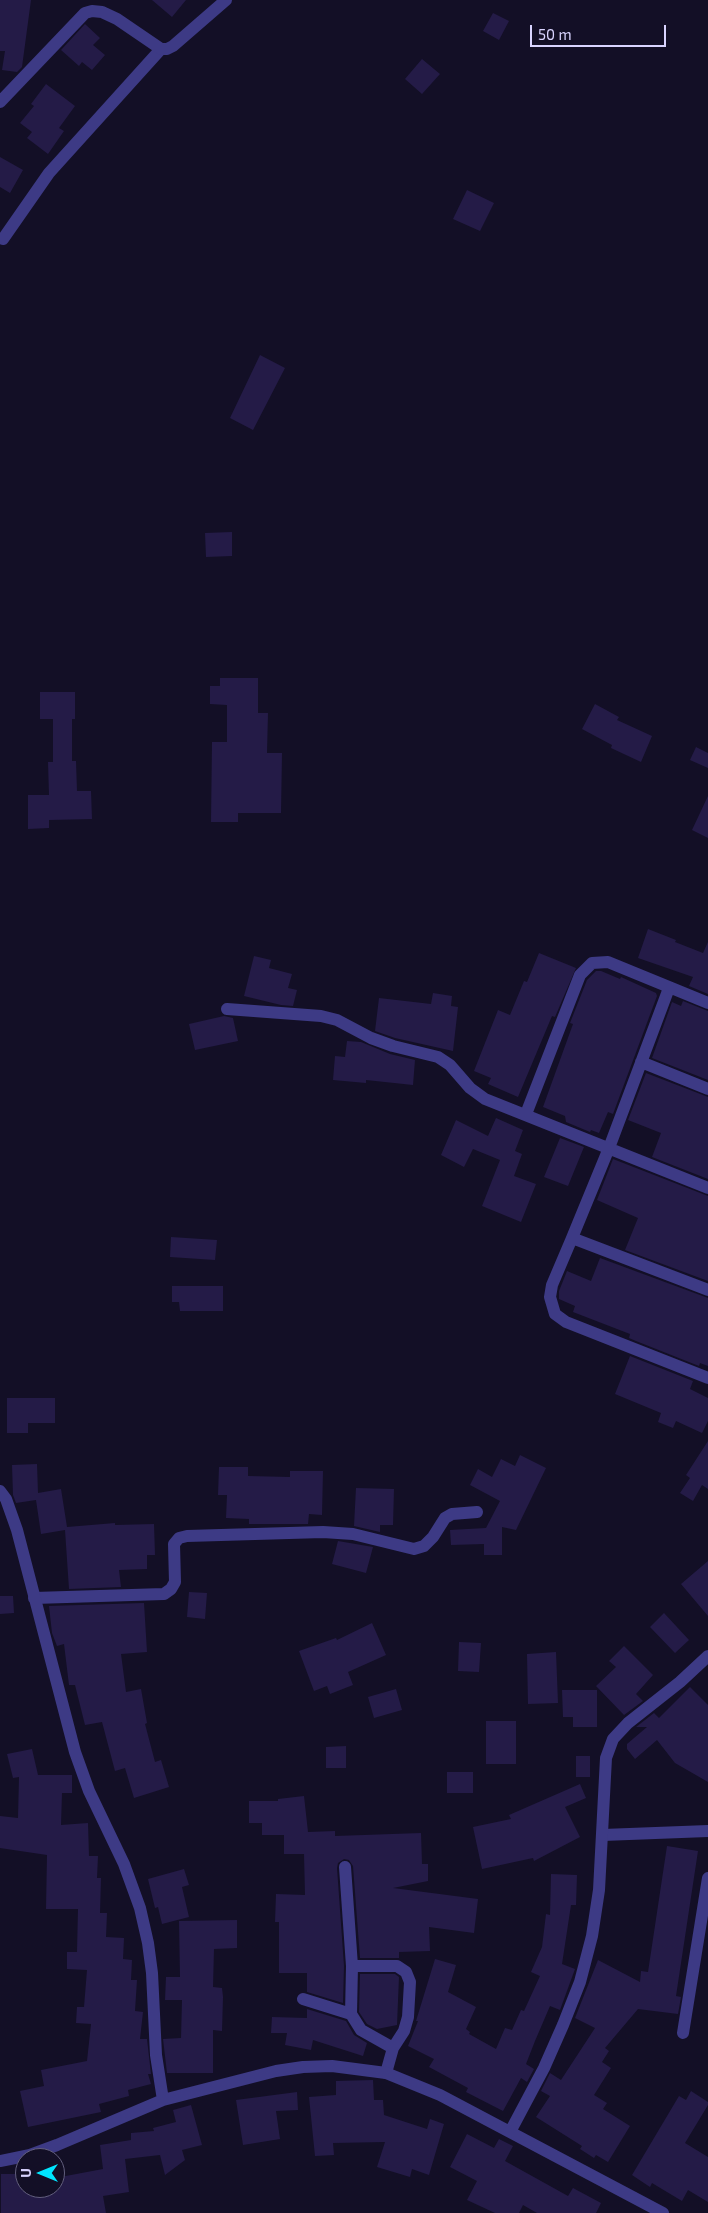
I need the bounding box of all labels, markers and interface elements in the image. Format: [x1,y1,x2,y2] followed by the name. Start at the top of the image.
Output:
[533,15,669,47] scale bar
[538,25,572,43] text: 50 m
[15,2148,65,2198] north arrow
[17,2168,34,2178] text: U

